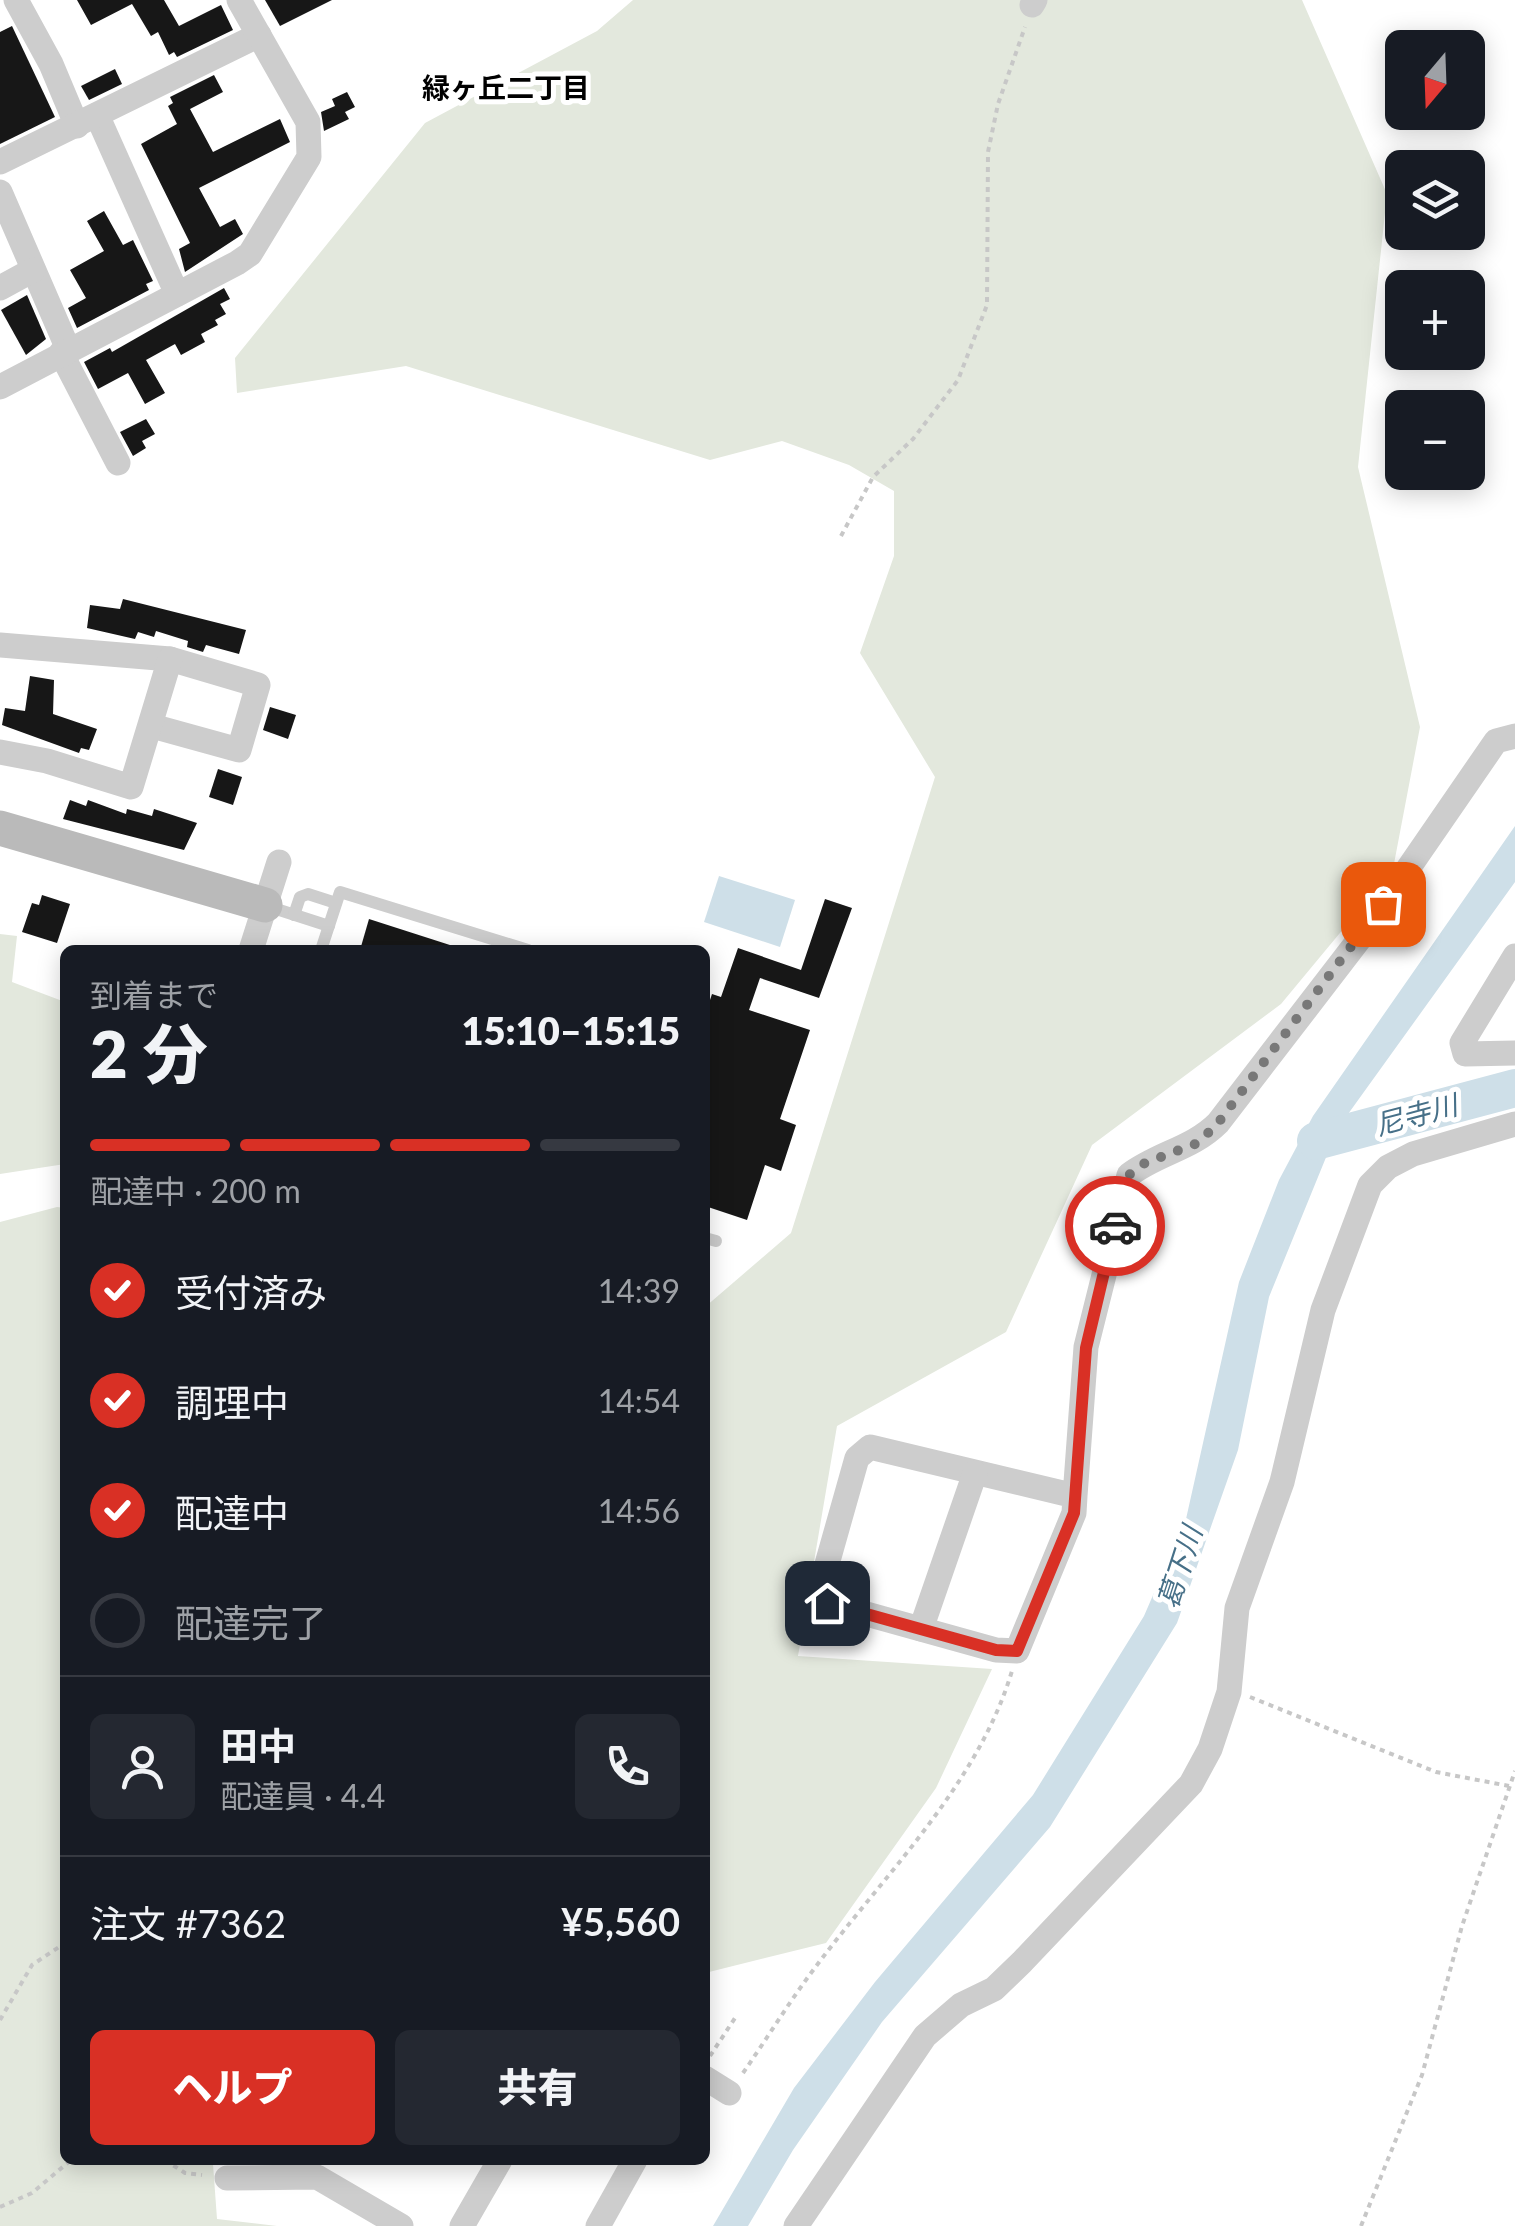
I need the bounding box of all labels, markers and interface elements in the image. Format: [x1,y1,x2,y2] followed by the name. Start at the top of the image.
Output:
[1385,30,1485,130] north arrow
[1385,30,1485,490] map controls
[422,70,590,104] district label: 緑ヶ丘二丁目
[1385,150,1485,250] button: layers
[1385,270,1485,370] button: +
[1385,390,1485,490] button: −
[1341,862,1426,947] pin
[1356,877,1411,932] icon: bag
[90,975,218,1014] text: 到着まで
[461,1007,680,1053] text: 15:10–15:15
[90,1014,208,1092] text: 2 分
[1371,1086,1464,1141] water label: 尼寺川
[90,1171,301,1210] text: 配達中 · 200 m
[1065,1176,1165,1276] courier
[1088,1199,1143,1254] icon: car
[90,1263,145,1318] icon: check
[175,1269,327,1315] text: 受付済み
[598,1271,680,1310] text: 14:39
[90,1373,145,1428] icon: check
[175,1379,289,1425] text: 調理中
[598,1381,680,1420] text: 14:54
[90,1483,145,1538] icon: check
[175,1489,289,1535] text: 配達中
[598,1491,680,1530] text: 14:56
[1150,1519,1209,1612] water label: 葛下川
[785,1561,870,1646] pin
[800,1576,855,1631] icon: home
[175,1599,327,1645] text: 配達完了
[90,1714,195,1819] button: person
[575,1714,680,1819] button: phone
[220,1722,296,1768] text: 田中
[220,1776,385,1815] text: 配達員 · 4.4
[561,1898,680,1944] text: ¥5,560
[90,1900,286,1946] text: 注文 #7362
[90,2030,375,2145] button: ヘルプ
[395,2030,680,2145] button: 共有

